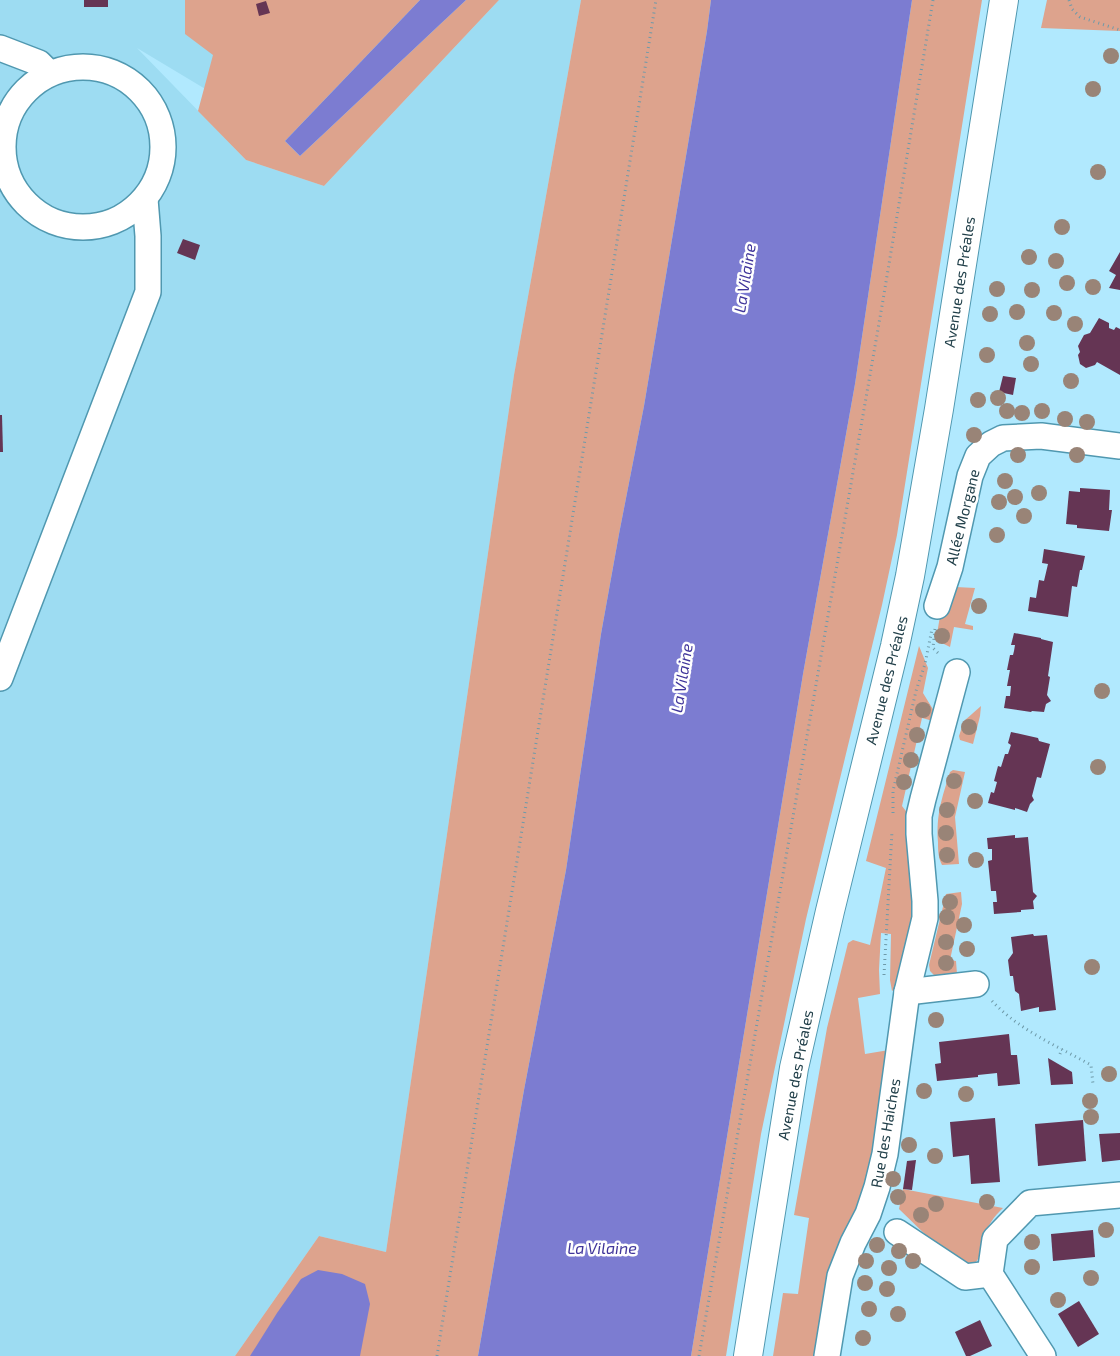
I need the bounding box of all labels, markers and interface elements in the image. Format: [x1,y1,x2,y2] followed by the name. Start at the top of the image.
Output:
[940,215,978,349] street label: Avenue des Préales
[729,242,759,314] water label: La Vilaine
[941,467,983,567] street label: Allée Morgane
[861,614,911,746] street label: Avenue des Préales
[666,642,696,714] water label: La Vilaine
[774,1008,816,1142] street label: Avenue des Préales
[867,1077,903,1189] street label: Rue des Haiches
[567,1238,637,1257] water label: La Vilaine

